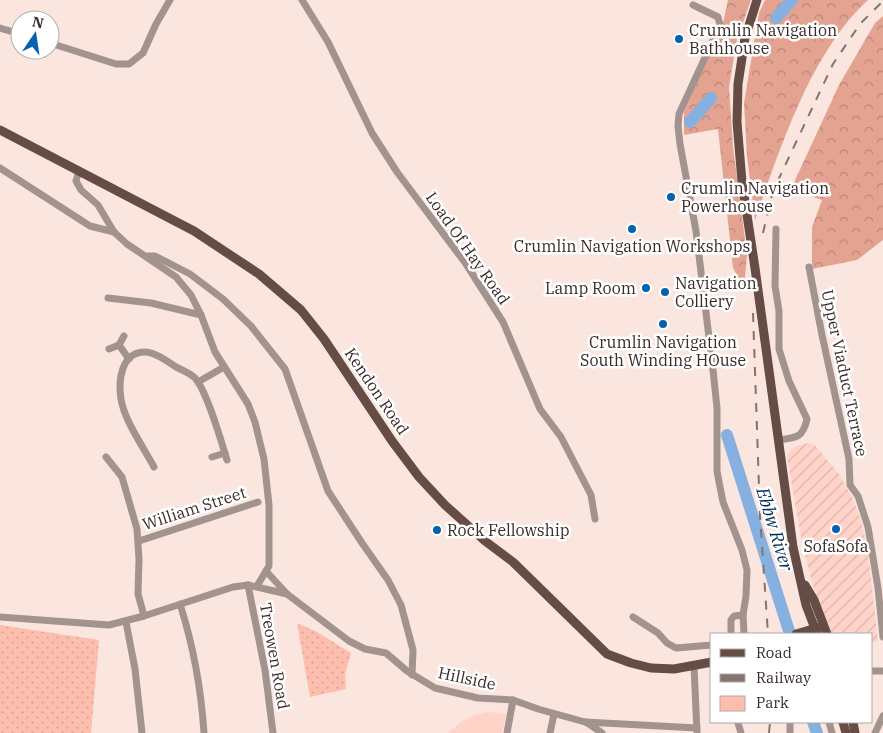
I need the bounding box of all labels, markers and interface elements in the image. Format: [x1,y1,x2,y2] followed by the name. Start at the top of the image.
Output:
[10,10,60,60] north arrow
[31,12,45,32] text: N
[689,20,837,58] place label: Crumlin Navigation Bathhouse
[673,33,685,45] marker: Crumlin Navigation Bathhouse
[681,178,829,216] place label: Crumlin Navigation Powerhouse
[422,188,515,308] street label: Load Of Hay Road
[665,191,677,203] marker: Crumlin Navigation Powerhouse
[626,223,638,235] marker: Crumlin Navigation Workshops
[514,236,750,256] place label: Crumlin Navigation Workshops
[675,273,757,311] place label: Navigation Colliery
[545,278,636,298] place label: Lamp Room
[640,282,652,294] marker: Lamp Room
[659,286,671,298] marker: Navigation Colliery
[818,288,872,458] street label: Upper Viaduct Terrace
[657,318,669,330] marker: Crumlin Navigation South Winding HOuse
[580,332,746,370] place label: Crumlin Navigation South Winding HOuse
[341,344,414,439] street label: Kendon Road
[140,482,249,534] street label: William Street
[751,484,799,575] water label: Ebbw River
[447,520,570,540] place label: Rock Fellowship
[830,523,842,535] marker: SofaSofa
[431,524,443,536] marker: Rock Fellowship
[803,536,869,556] place label: SofaSofa
[256,601,294,711] street label: Treowen Road
[710,633,873,723] legend
[756,643,792,662] text: Road
[436,662,498,694] street label: Hillside
[756,668,811,687] text: Railway
[756,693,789,712] text: Park

